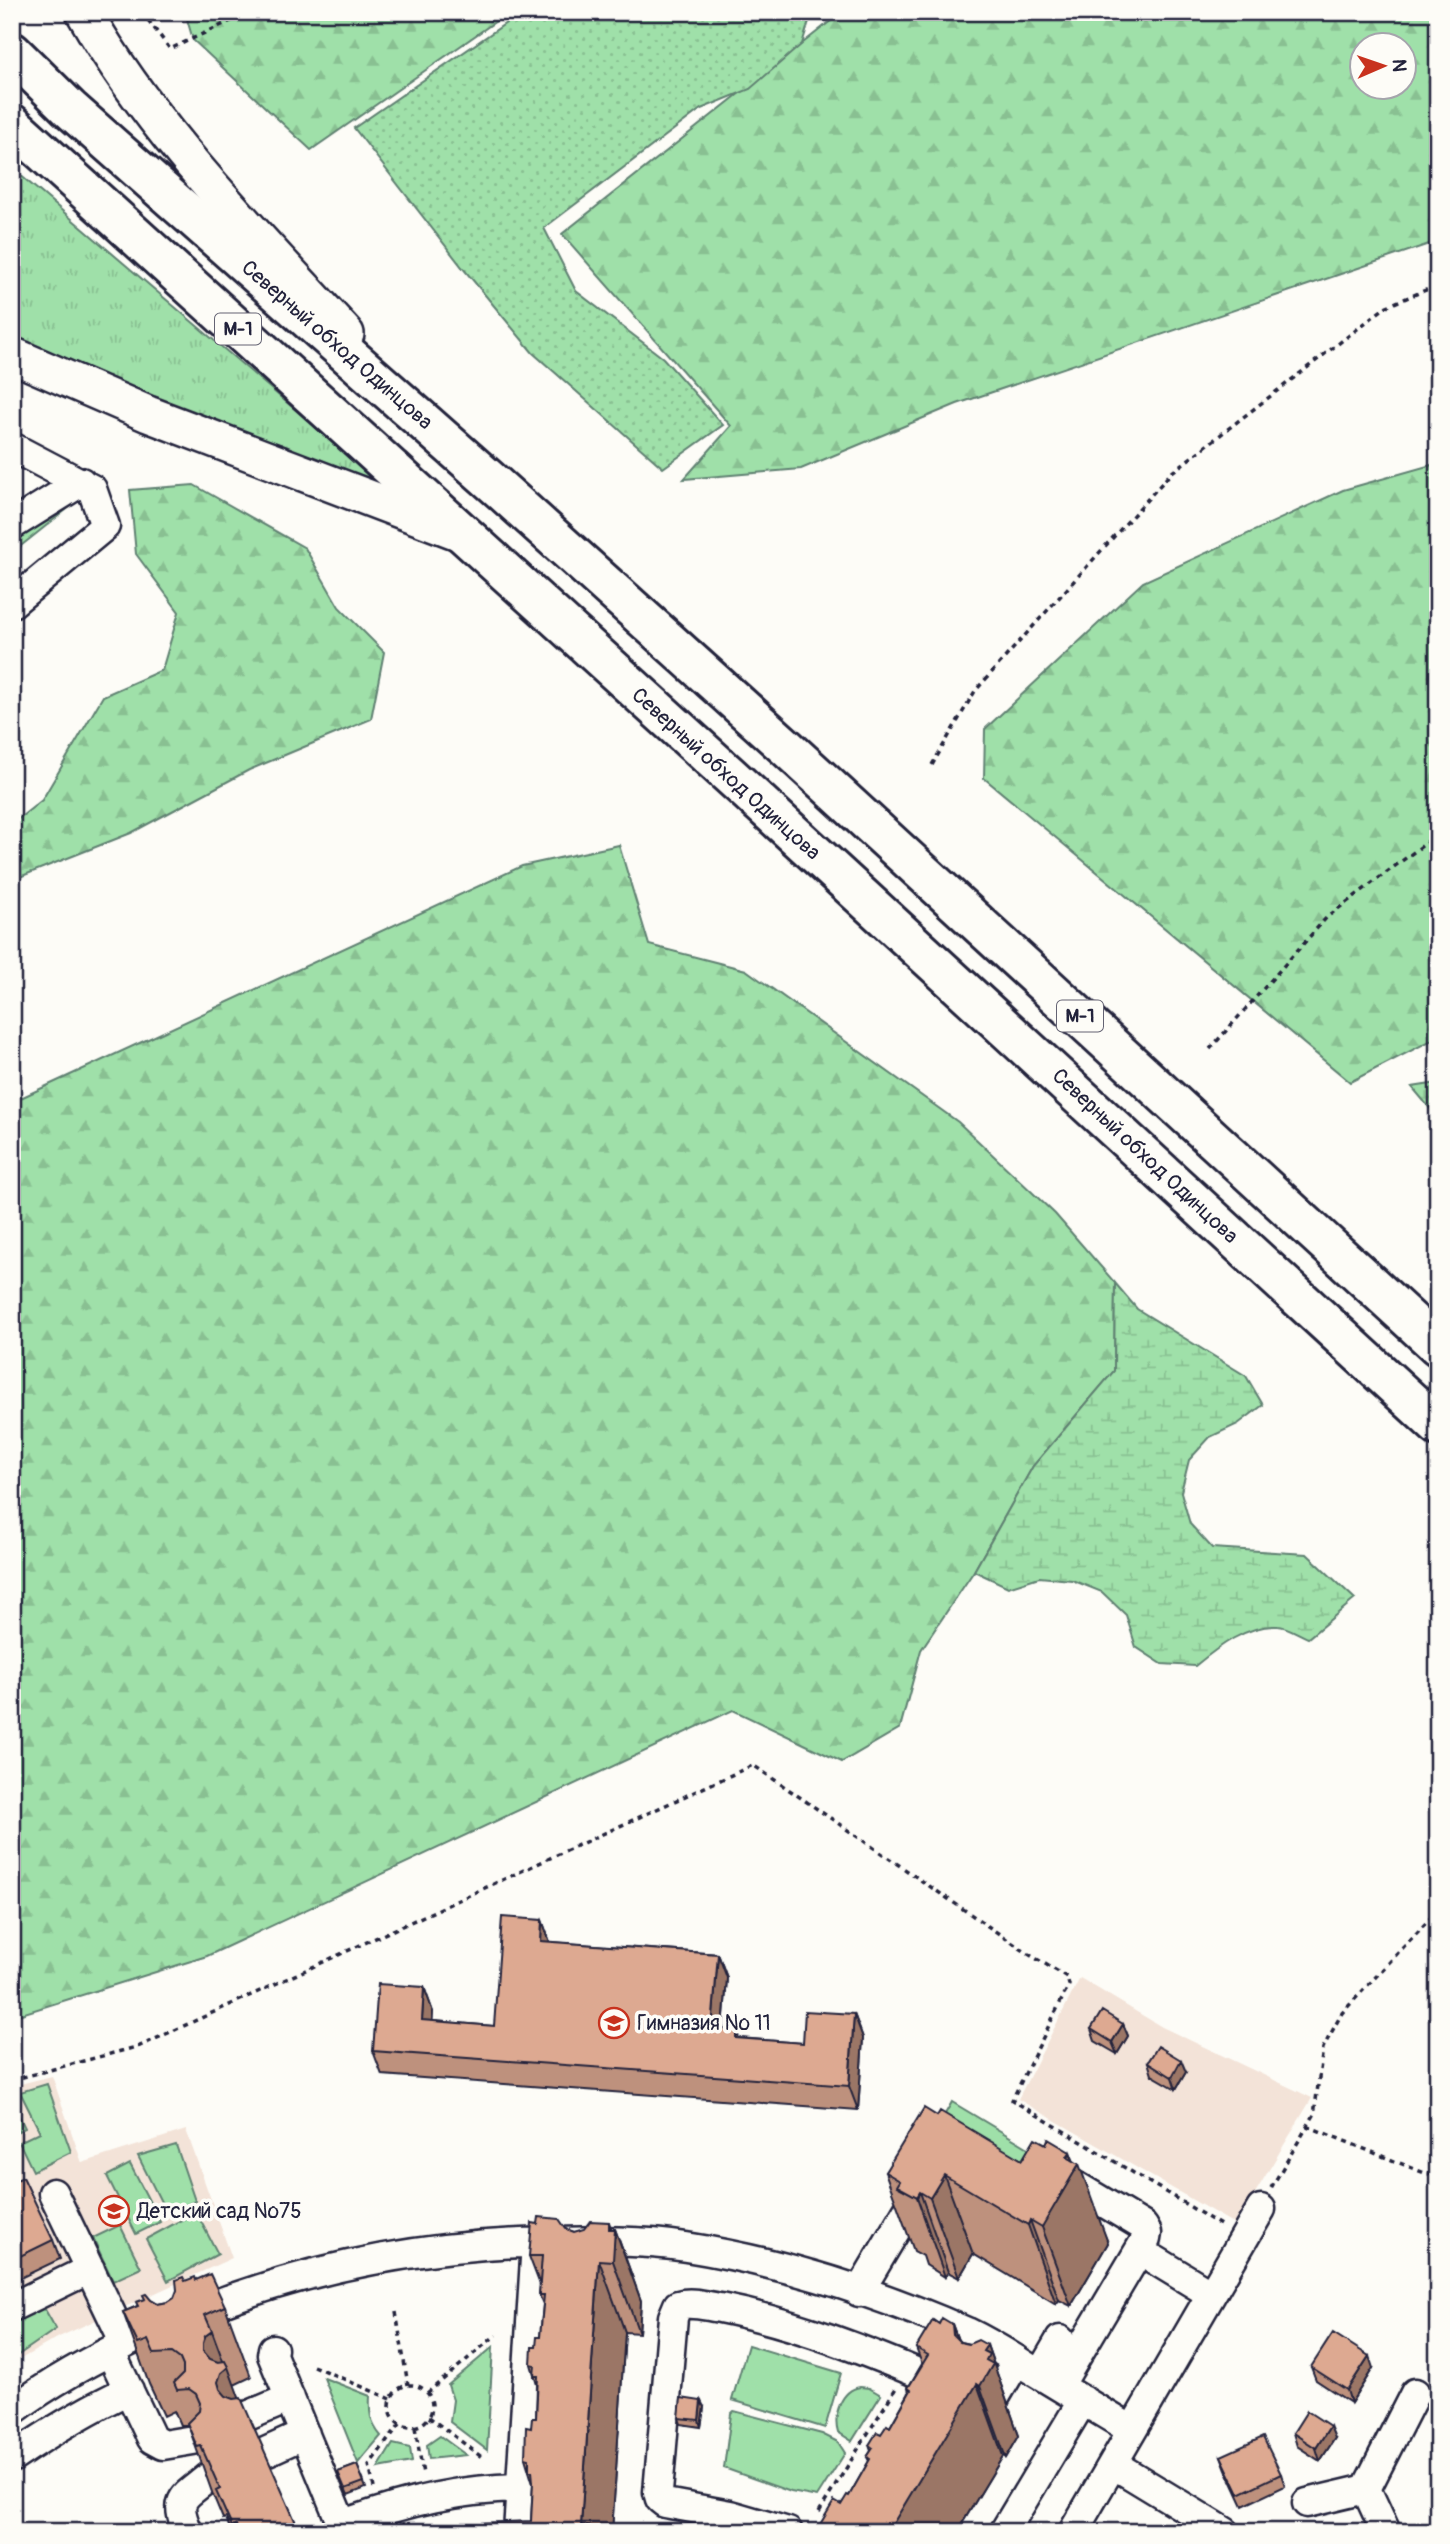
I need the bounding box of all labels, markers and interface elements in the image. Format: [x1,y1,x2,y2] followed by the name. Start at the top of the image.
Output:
[1348,32,1418,102] north arrow
[1387,59,1411,72] text: N
[236,254,438,436] street label: Северный обход Одинцова
[215,314,261,344] road number: М-1
[626,682,826,866] street label: Северный обход Одинцова
[1057,1000,1103,1032] road number: М-1
[1046,1063,1244,1249] street label: Северный обход Одинцова
[597,2006,631,2040] school or university icon: Гимназия № 11
[637,2010,771,2037] place label: Гимназия № 11
[97,2194,131,2228] school or university icon: Детский сад №75
[136,2198,302,2225] place label: Детский сад №75

